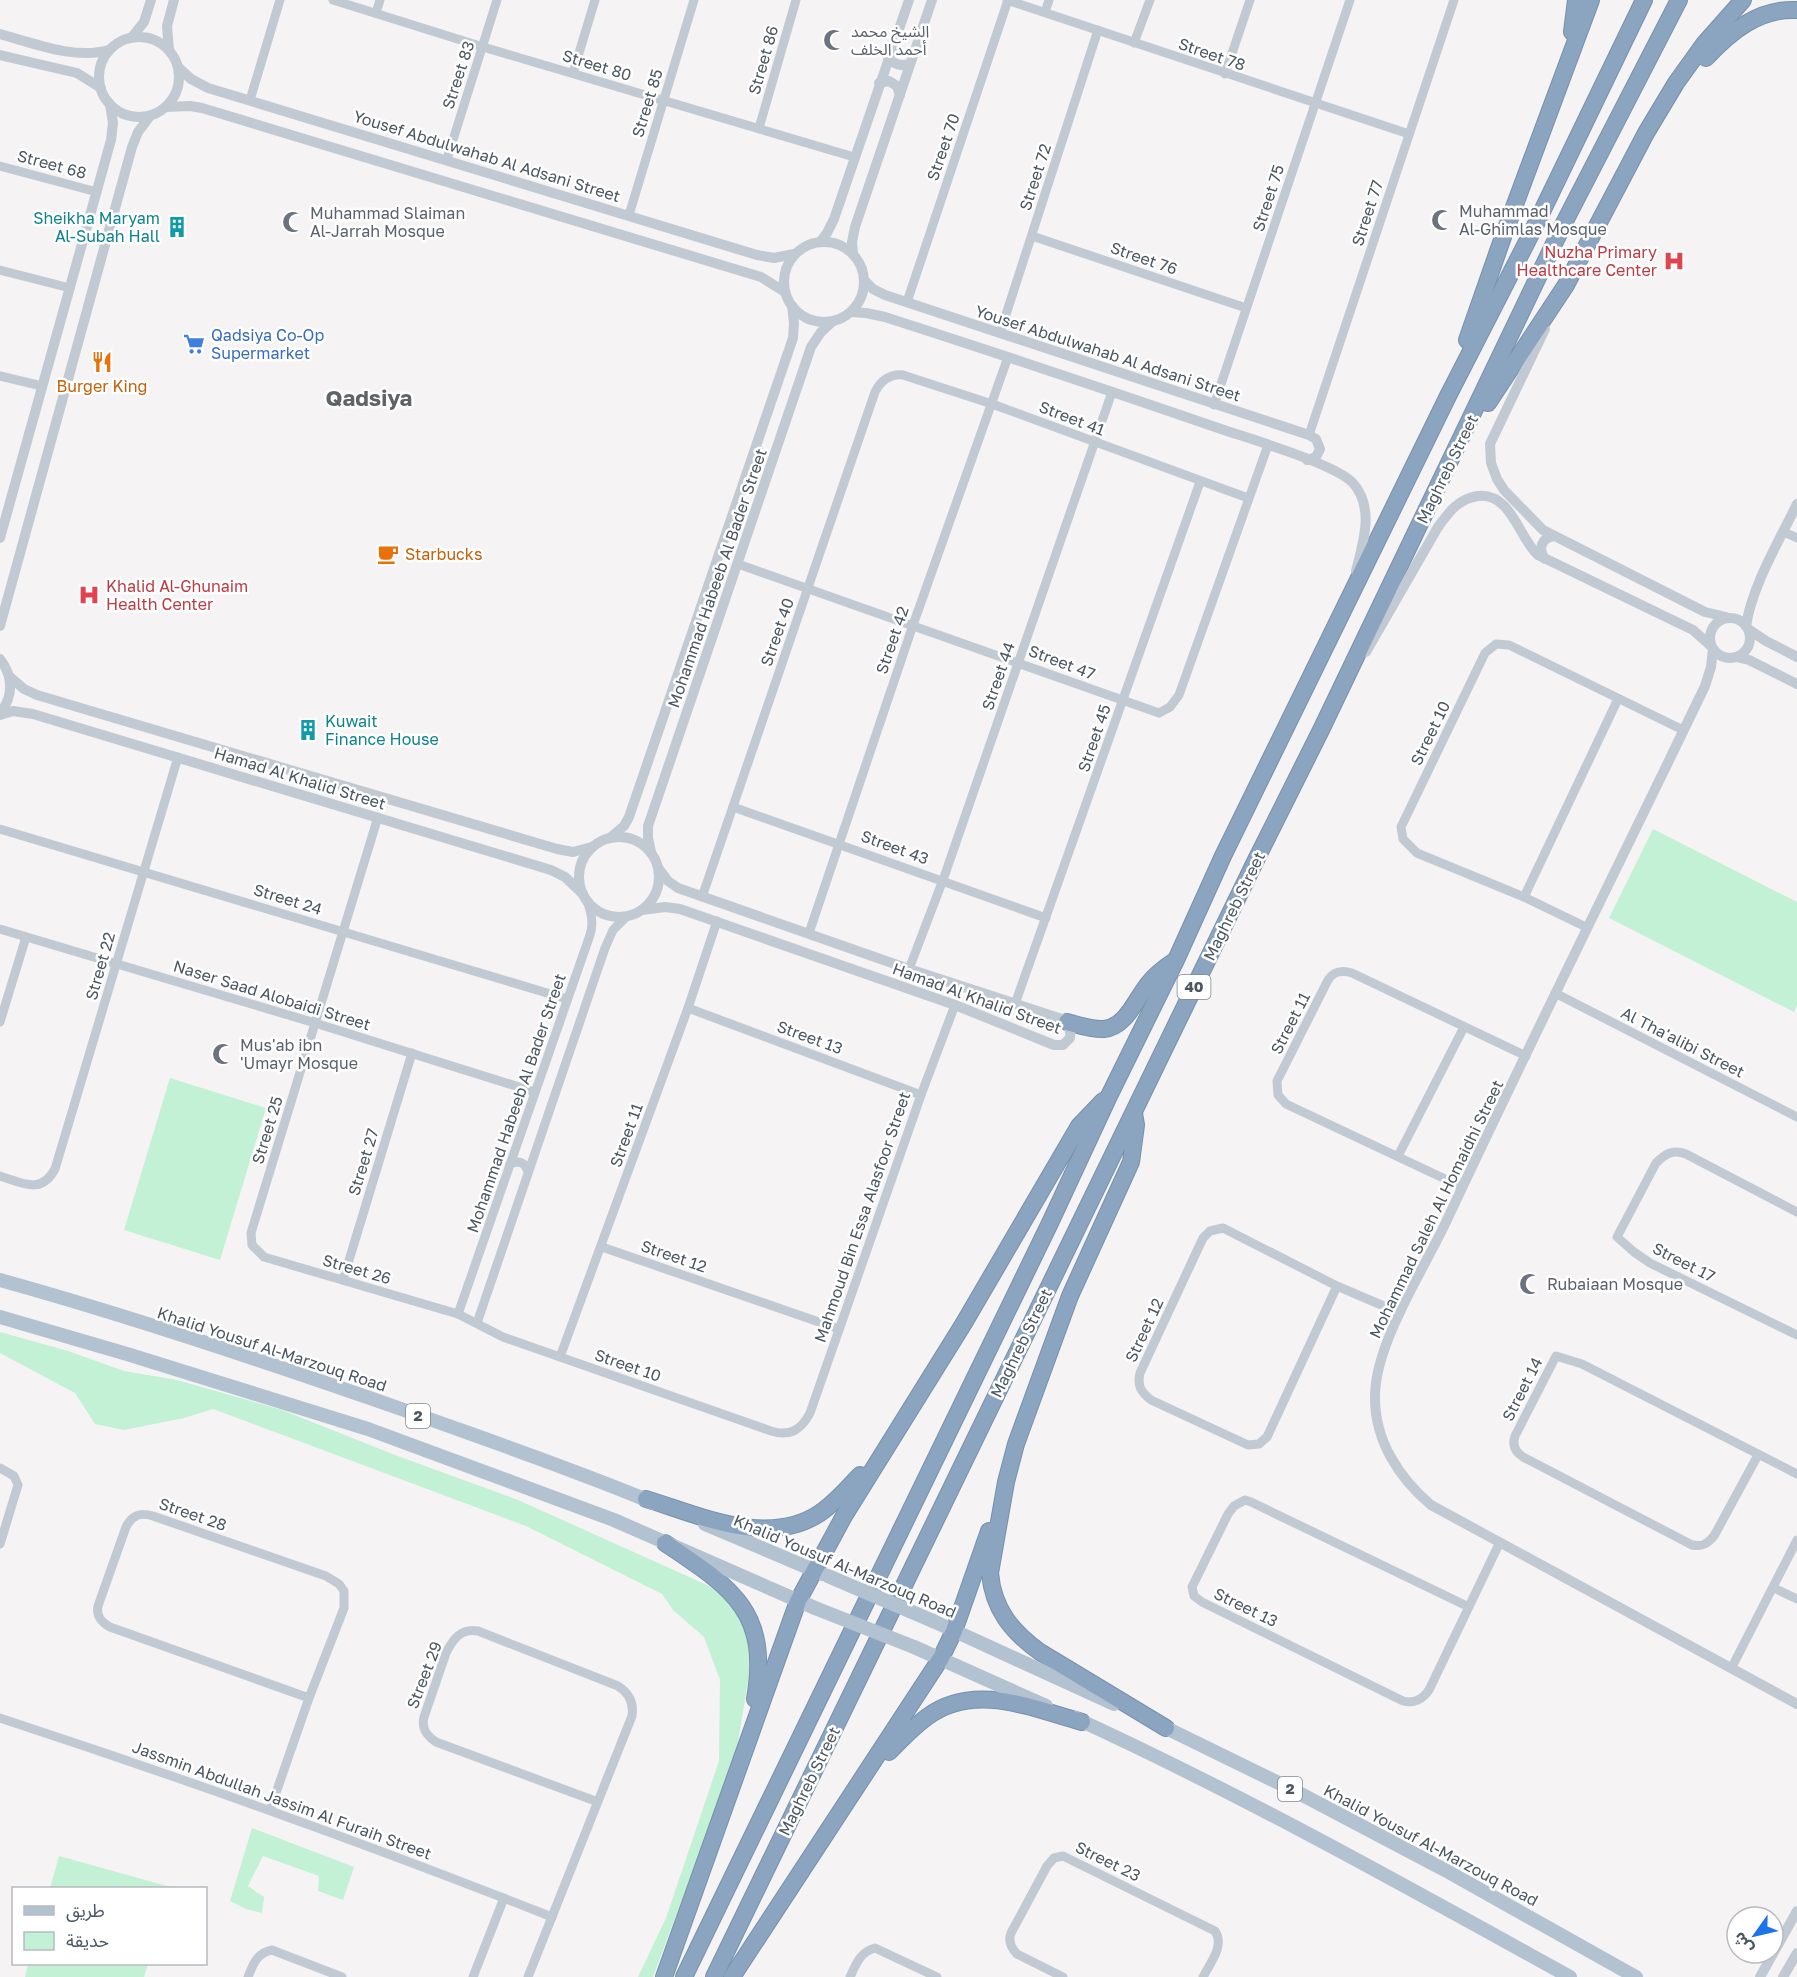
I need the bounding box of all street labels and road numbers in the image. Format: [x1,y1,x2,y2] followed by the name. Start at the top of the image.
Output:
[744,23,782,97] street label: Street 86
[1176,33,1248,75] street label: Street 78
[438,38,478,112] street label: Street 83
[560,45,634,85] street label: Street 80
[627,66,667,140] street label: Street 85
[351,106,623,206] street label: Yousef Abdulwahab Al Adsani Street
[922,111,964,183] street label: Street 70
[1015,141,1055,213] street label: Street 72
[15,145,89,183] street label: Street 68
[1248,162,1288,234] street label: Street 75
[1347,177,1387,249] street label: Street 77
[1108,237,1180,279] street label: Street 76
[973,301,1243,405] street label: Yousef Abdulwahab Al Adsani Street
[1036,396,1108,440] street label: Street 41
[1412,411,1482,527] street label: Maghreb Street
[663,446,771,710] street label: Mohammad Habeeb Al Bader Street
[756,595,798,669] street label: Street 40
[871,603,913,677] street label: Street 42
[977,639,1019,713] street label: Street 44
[1026,640,1098,684] street label: Street 47
[1406,698,1454,768] street label: Street 10
[1073,701,1115,775] street label: Street 45
[212,742,388,814] street label: Hamad Al Khalid Street
[858,826,932,868] street label: Street 43
[1199,848,1269,964] street label: Maghreb Street
[251,879,325,919] street label: Street 24
[81,930,119,1002] street label: Street 22
[171,955,373,1035] street label: Naser Saad Alobaidi Street
[890,958,1064,1038] street label: Hamad Al Khalid Street
[462,971,570,1235] street label: Mohammad Habeeb Al Bader Street
[1178,975,1210,999] road number: 40
[1266,988,1314,1057] street label: Street 11
[1618,1002,1748,1082] street label: Al Tha'alibi Street
[774,1016,846,1058] street label: Street 13
[1365,1077,1507,1341] street label: Mohammad Saleh Al Homaidhi Street
[810,1089,914,1345] street label: Mahmoud Bin Essa Alasfoor Street
[247,1094,287,1166] street label: Street 25
[605,1100,647,1170] street label: Street 11
[343,1126,383,1198] street label: Street 27
[638,1235,710,1277] street label: Street 12
[1649,1238,1719,1286] street label: Street 17
[320,1250,394,1288] street label: Street 26
[986,1285,1056,1401] street label: Maghreb Street
[1120,1295,1168,1365] street label: Street 12
[155,1302,389,1396] street label: Khalid Yousuf Al-Marzouq Road
[592,1344,664,1386] street label: Street 10
[1497,1354,1547,1424] street label: Street 14
[406,1404,430,1428] road number: 2
[156,1493,230,1535] street label: Street 28
[731,1510,959,1622] street label: Khalid Yousuf Al-Marzouq Road
[1211,1583,1281,1631] street label: Street 13
[402,1639,446,1711] street label: Street 29
[774,1723,844,1839] street label: Maghreb Street
[130,1736,434,1864] street label: Jassmin Abdullah Jassim Al Furaih Street
[1278,1777,1302,1801] road number: 2
[1320,1780,1542,1910] street label: Khalid Yousuf Al-Marzouq Road
[1072,1837,1144,1885] street label: Street 23

